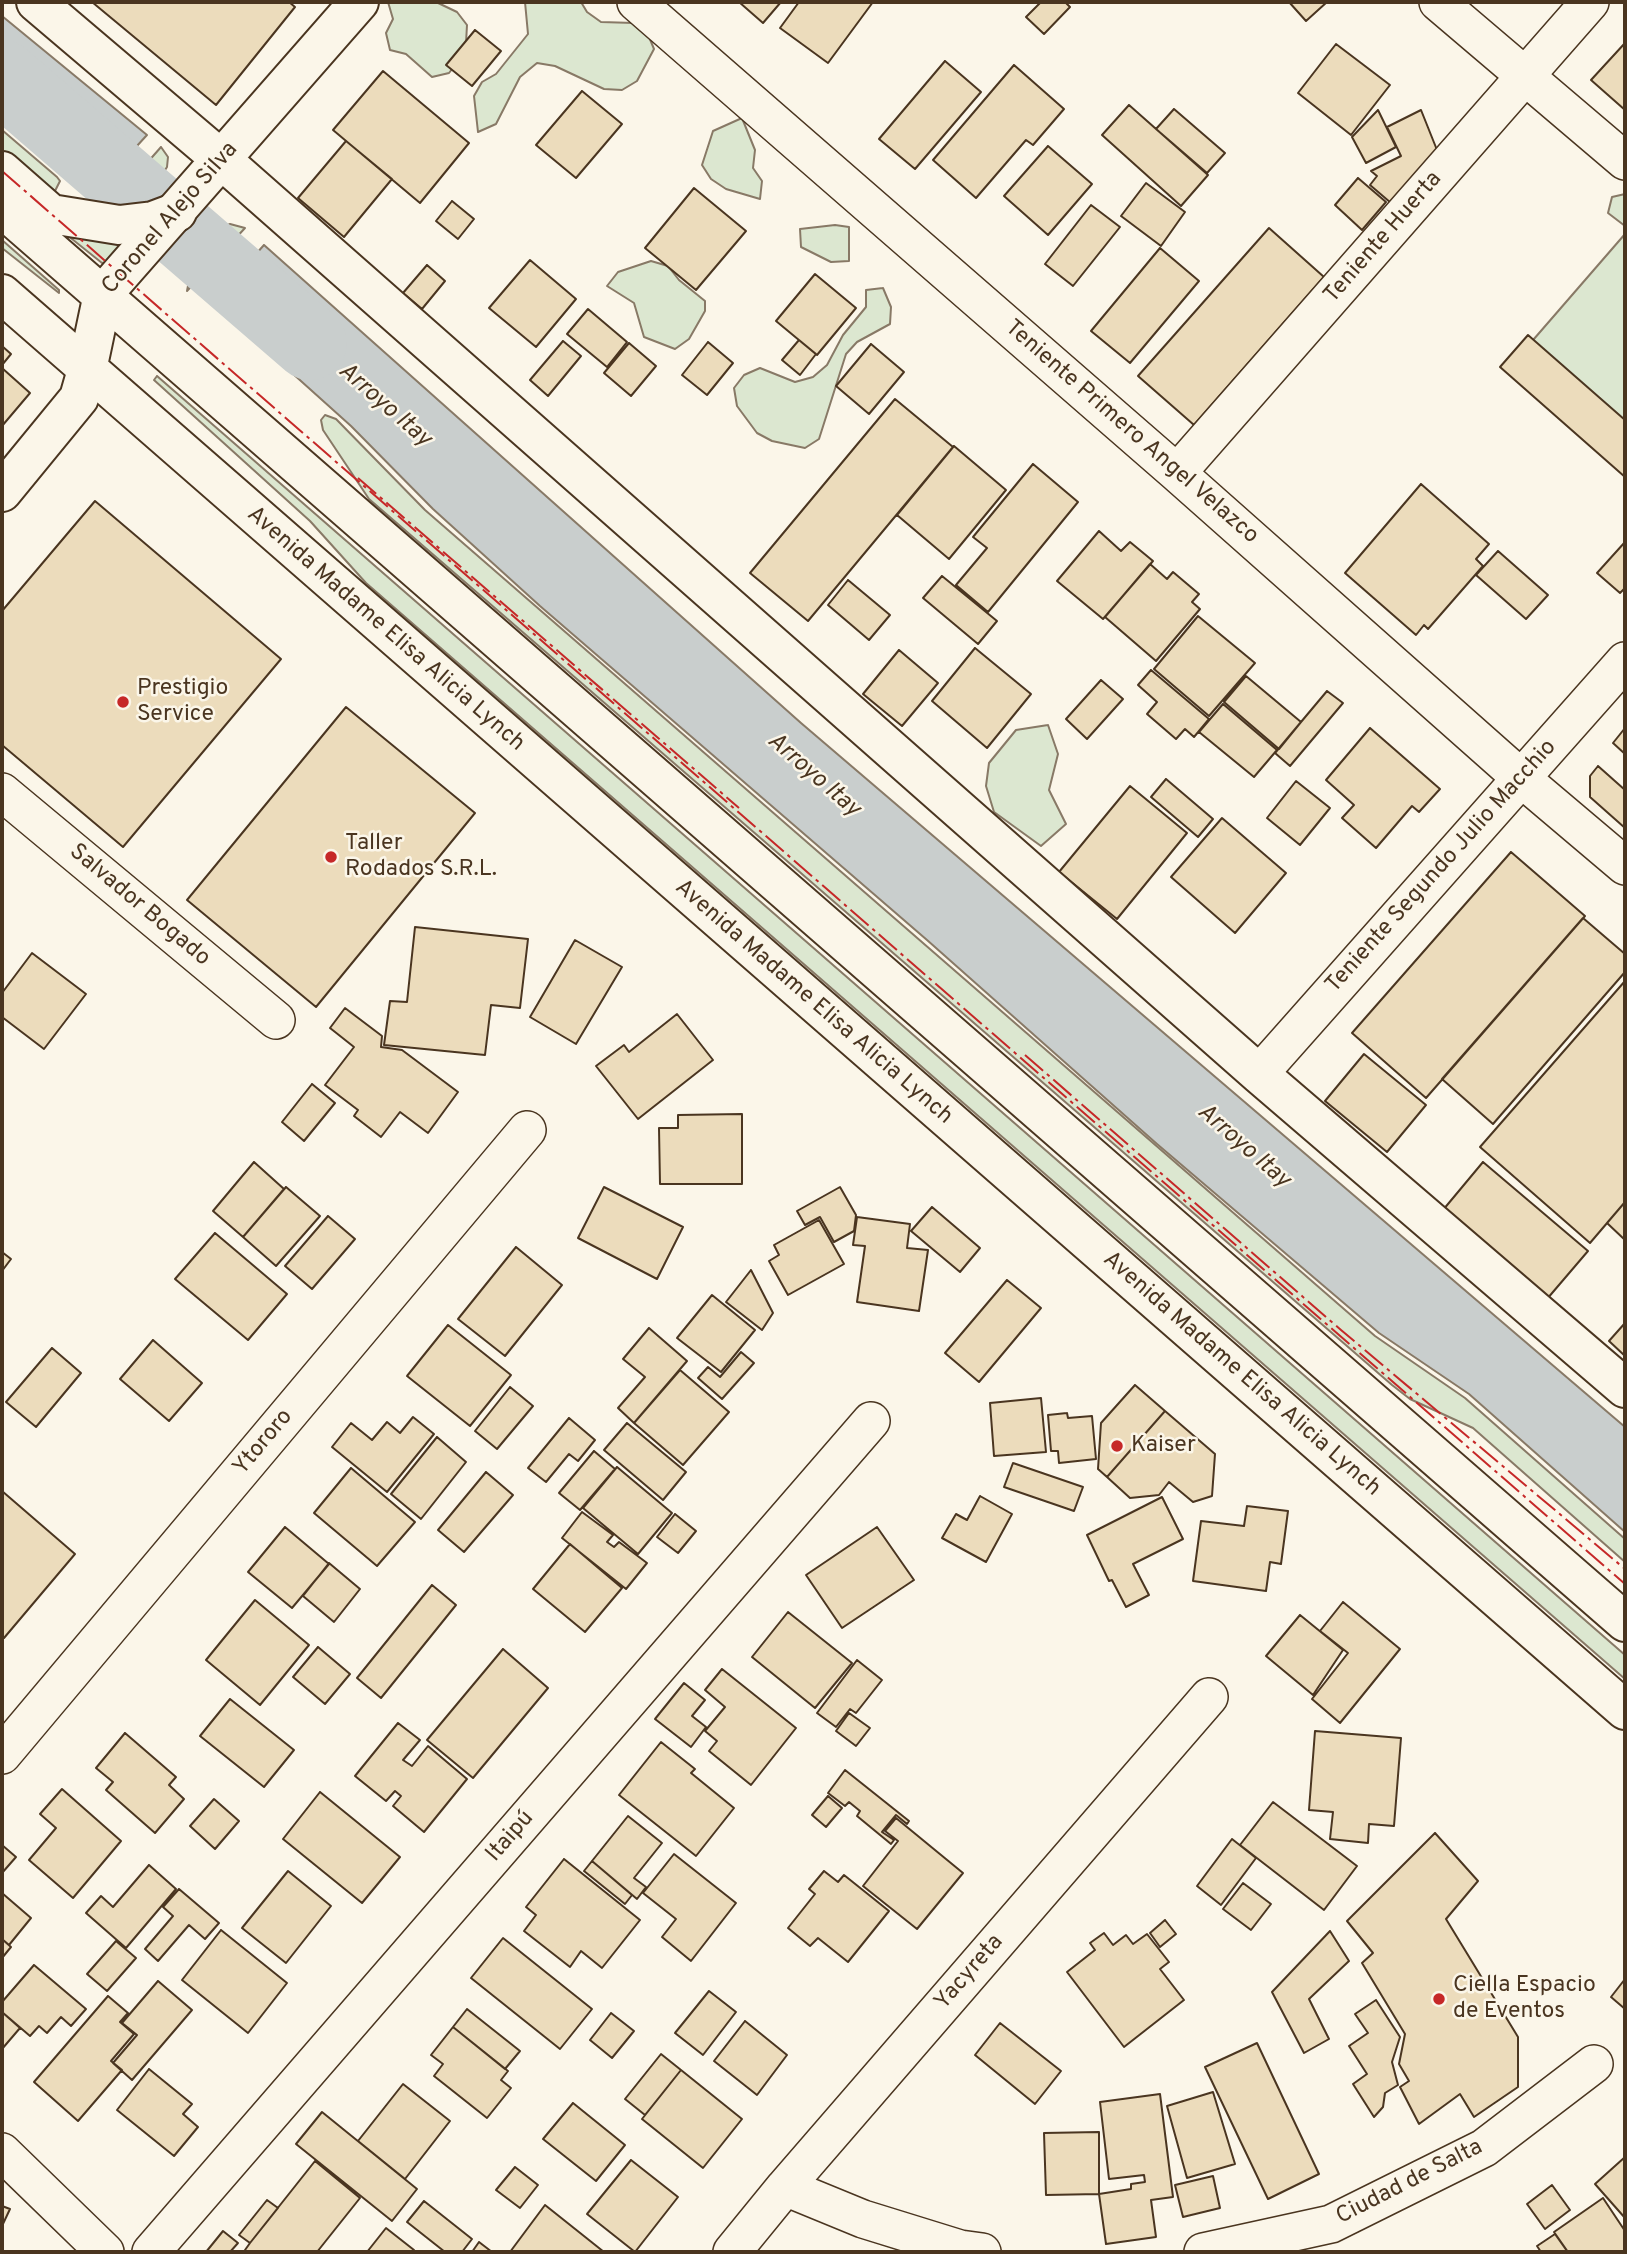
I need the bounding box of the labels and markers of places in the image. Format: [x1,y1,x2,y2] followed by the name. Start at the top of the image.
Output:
[137,675,228,729] place label: Prestigio Service
[115,694,131,710] marker: Prestigio Service
[345,830,497,884] place label: Taller Rodados S.R.L.
[323,849,339,865] marker: Taller Rodados S.R.L.
[1131,1432,1196,1460] place label: Kaiser
[1109,1438,1125,1454] marker: Kaiser
[1453,1972,1596,2026] place label: Ciella Espacio de Eventos
[1431,1991,1447,2007] marker: Ciella Espacio de Eventos

